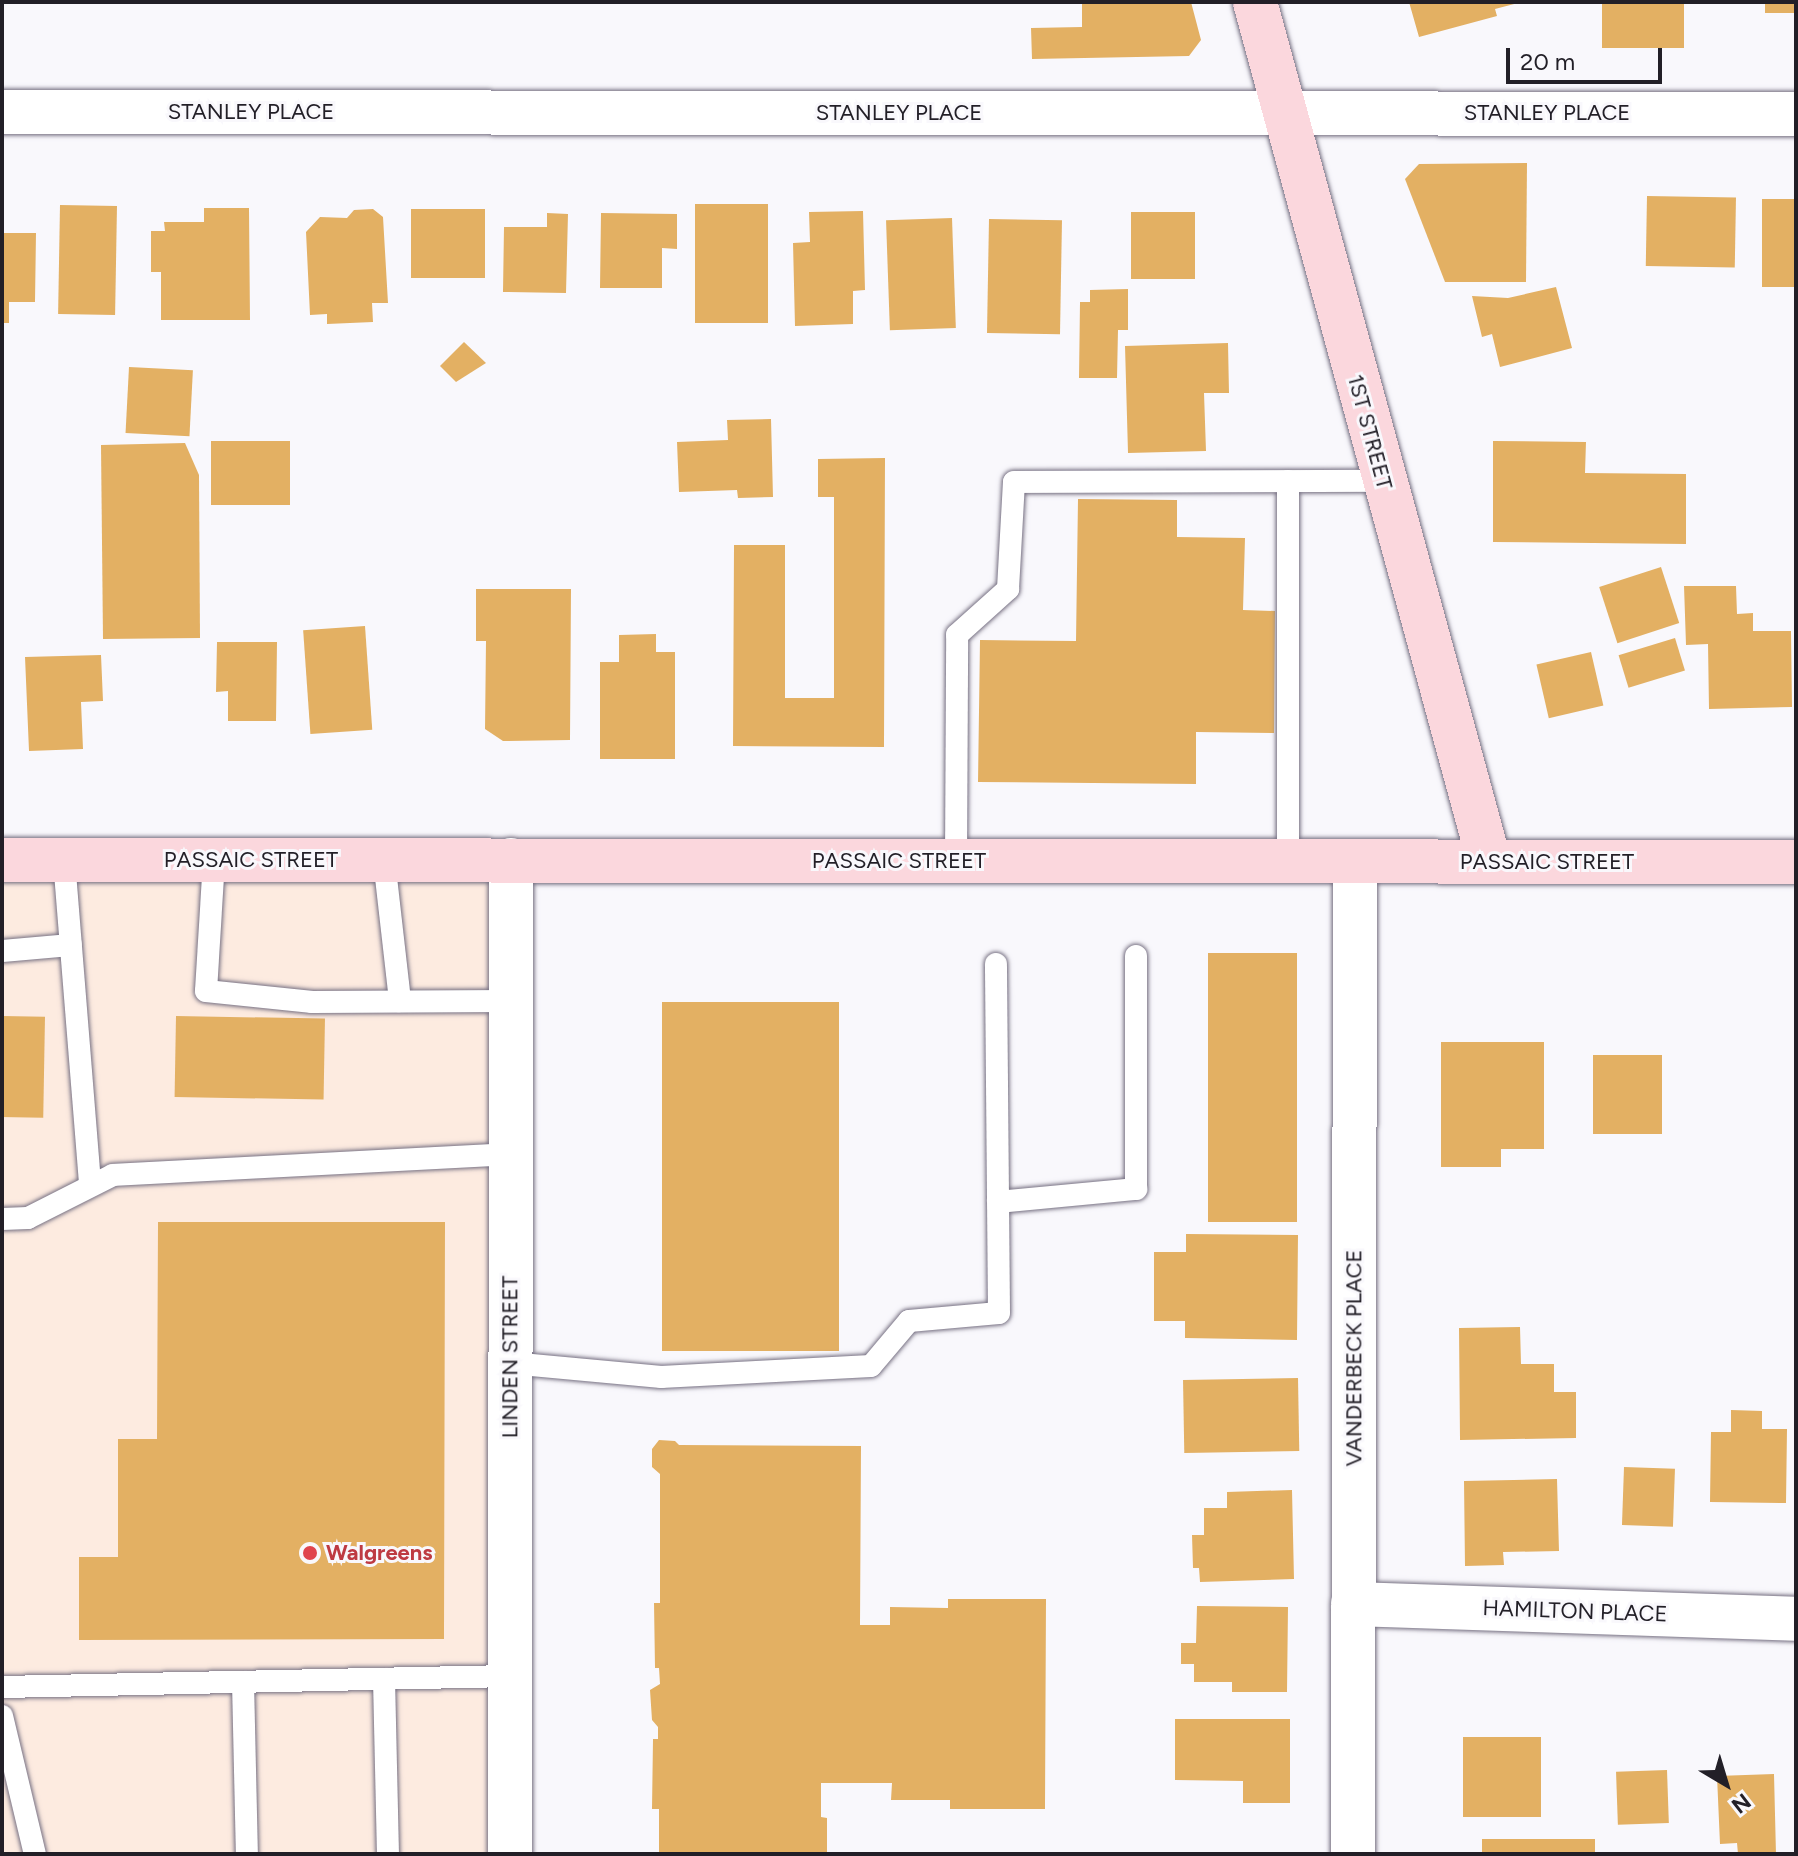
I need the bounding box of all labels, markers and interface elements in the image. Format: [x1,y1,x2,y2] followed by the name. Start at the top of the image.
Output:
[1510,32,1666,82] scale bar
[1520,47,1575,76] text: 20 m
[168,99,334,125] street label: STANLEY PLACE
[816,100,982,126] street label: STANLEY PLACE
[1464,100,1630,126] street label: STANLEY PLACE
[1342,372,1398,492] street label: 1ST STREET
[164,847,338,873] street label: PASSAIC STREET
[812,848,986,874] street label: PASSAIC STREET
[1460,849,1634,875] street label: PASSAIC STREET
[1341,1250,1367,1466] street label: VANDERBECK PLACE
[497,1276,523,1438] street label: LINDEN STREET
[326,1540,433,1566] place label: Walgreens
[301,1544,319,1562] marker: Walgreens
[1482,1595,1668,1627] street label: HAMILTON PLACE
[1686,1744,1766,1824] north arrow
[1726,1787,1756,1819] text: N

